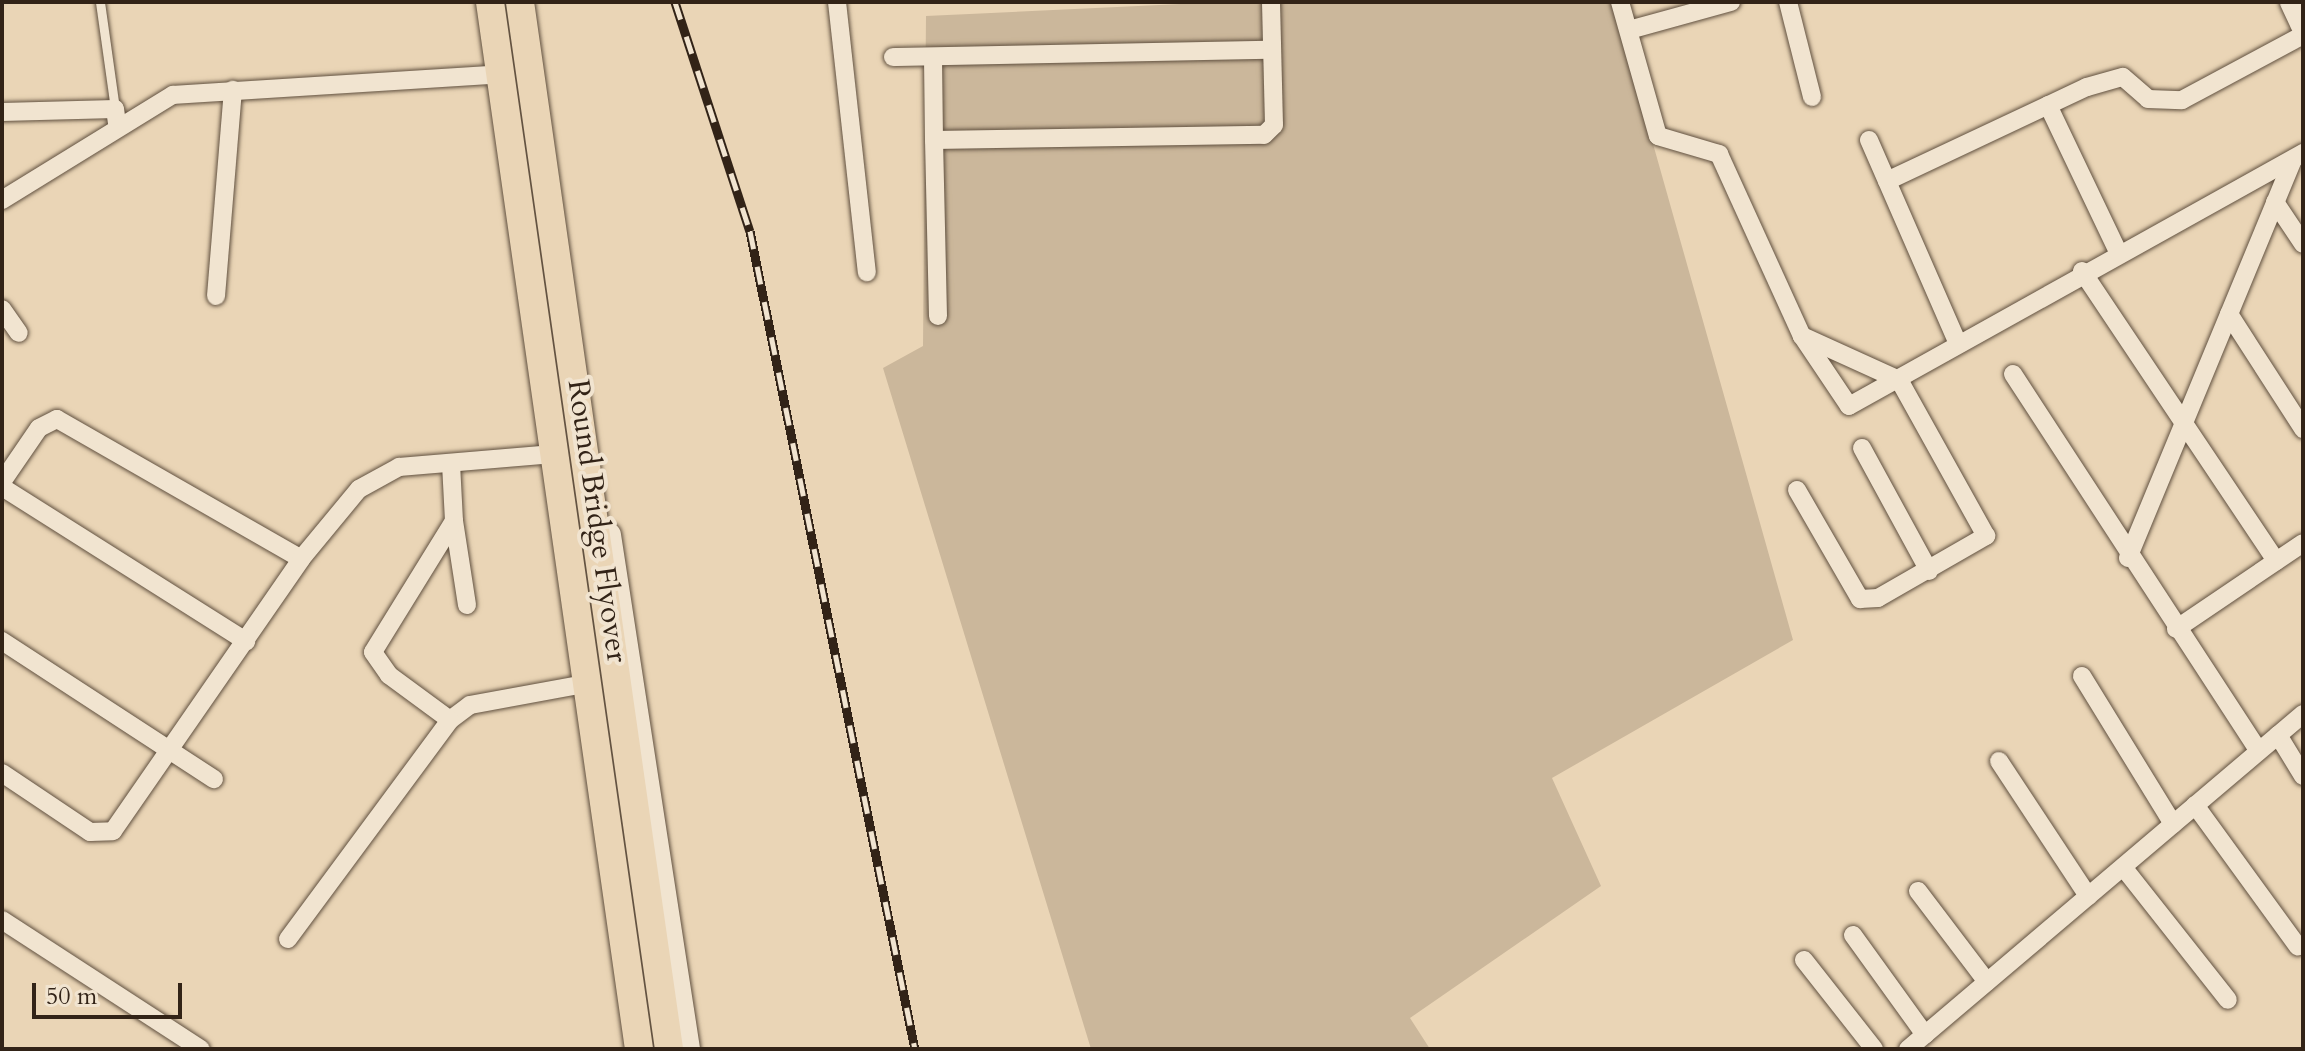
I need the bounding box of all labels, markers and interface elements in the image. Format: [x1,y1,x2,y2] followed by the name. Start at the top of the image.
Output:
[559,377,635,665] street label: Round Bridge Flyover
[36,967,186,1017] scale bar
[46,980,97,1013] text: 50 m

